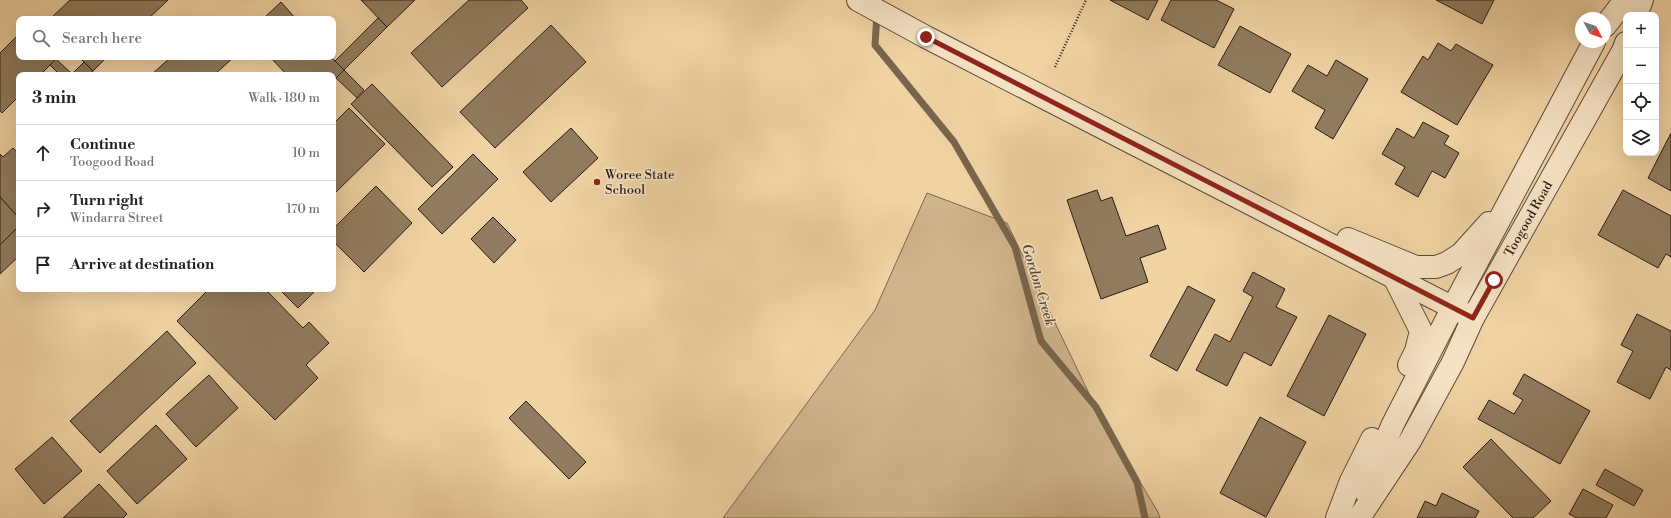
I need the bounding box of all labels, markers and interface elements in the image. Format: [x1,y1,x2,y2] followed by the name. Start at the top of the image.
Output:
[1575,12,1611,48] north arrow
[1623,12,1659,156] map controls
[1623,12,1659,48] button: +
[16,16,336,60] search box
[30,27,52,49] icon: search
[917,28,935,46] route end
[62,29,142,48] text: Search here
[1623,48,1659,84] button: −
[1623,84,1659,120] button: locate
[32,87,76,109] text: 3 min
[248,90,320,106] text: Walk · 180 m
[1623,120,1659,156] button: layers
[70,135,135,154] text: Continue
[32,142,54,164] icon: ahead
[292,145,320,161] text: 10 m
[70,154,154,170] text: Toogood Road
[604,167,675,198] place label: Woree State School
[592,177,602,187] marker: Woree State School
[1501,178,1556,260] street label: Toogood Road
[70,191,144,210] text: Turn right
[32,198,54,220] icon: right
[286,201,320,217] text: 170 m
[70,210,163,226] text: Windarra Street
[1017,242,1059,328] water label: Gordon Creek
[32,254,54,276] icon: arrive
[70,255,214,274] text: Arrive at destination
[1485,271,1503,289] route start

